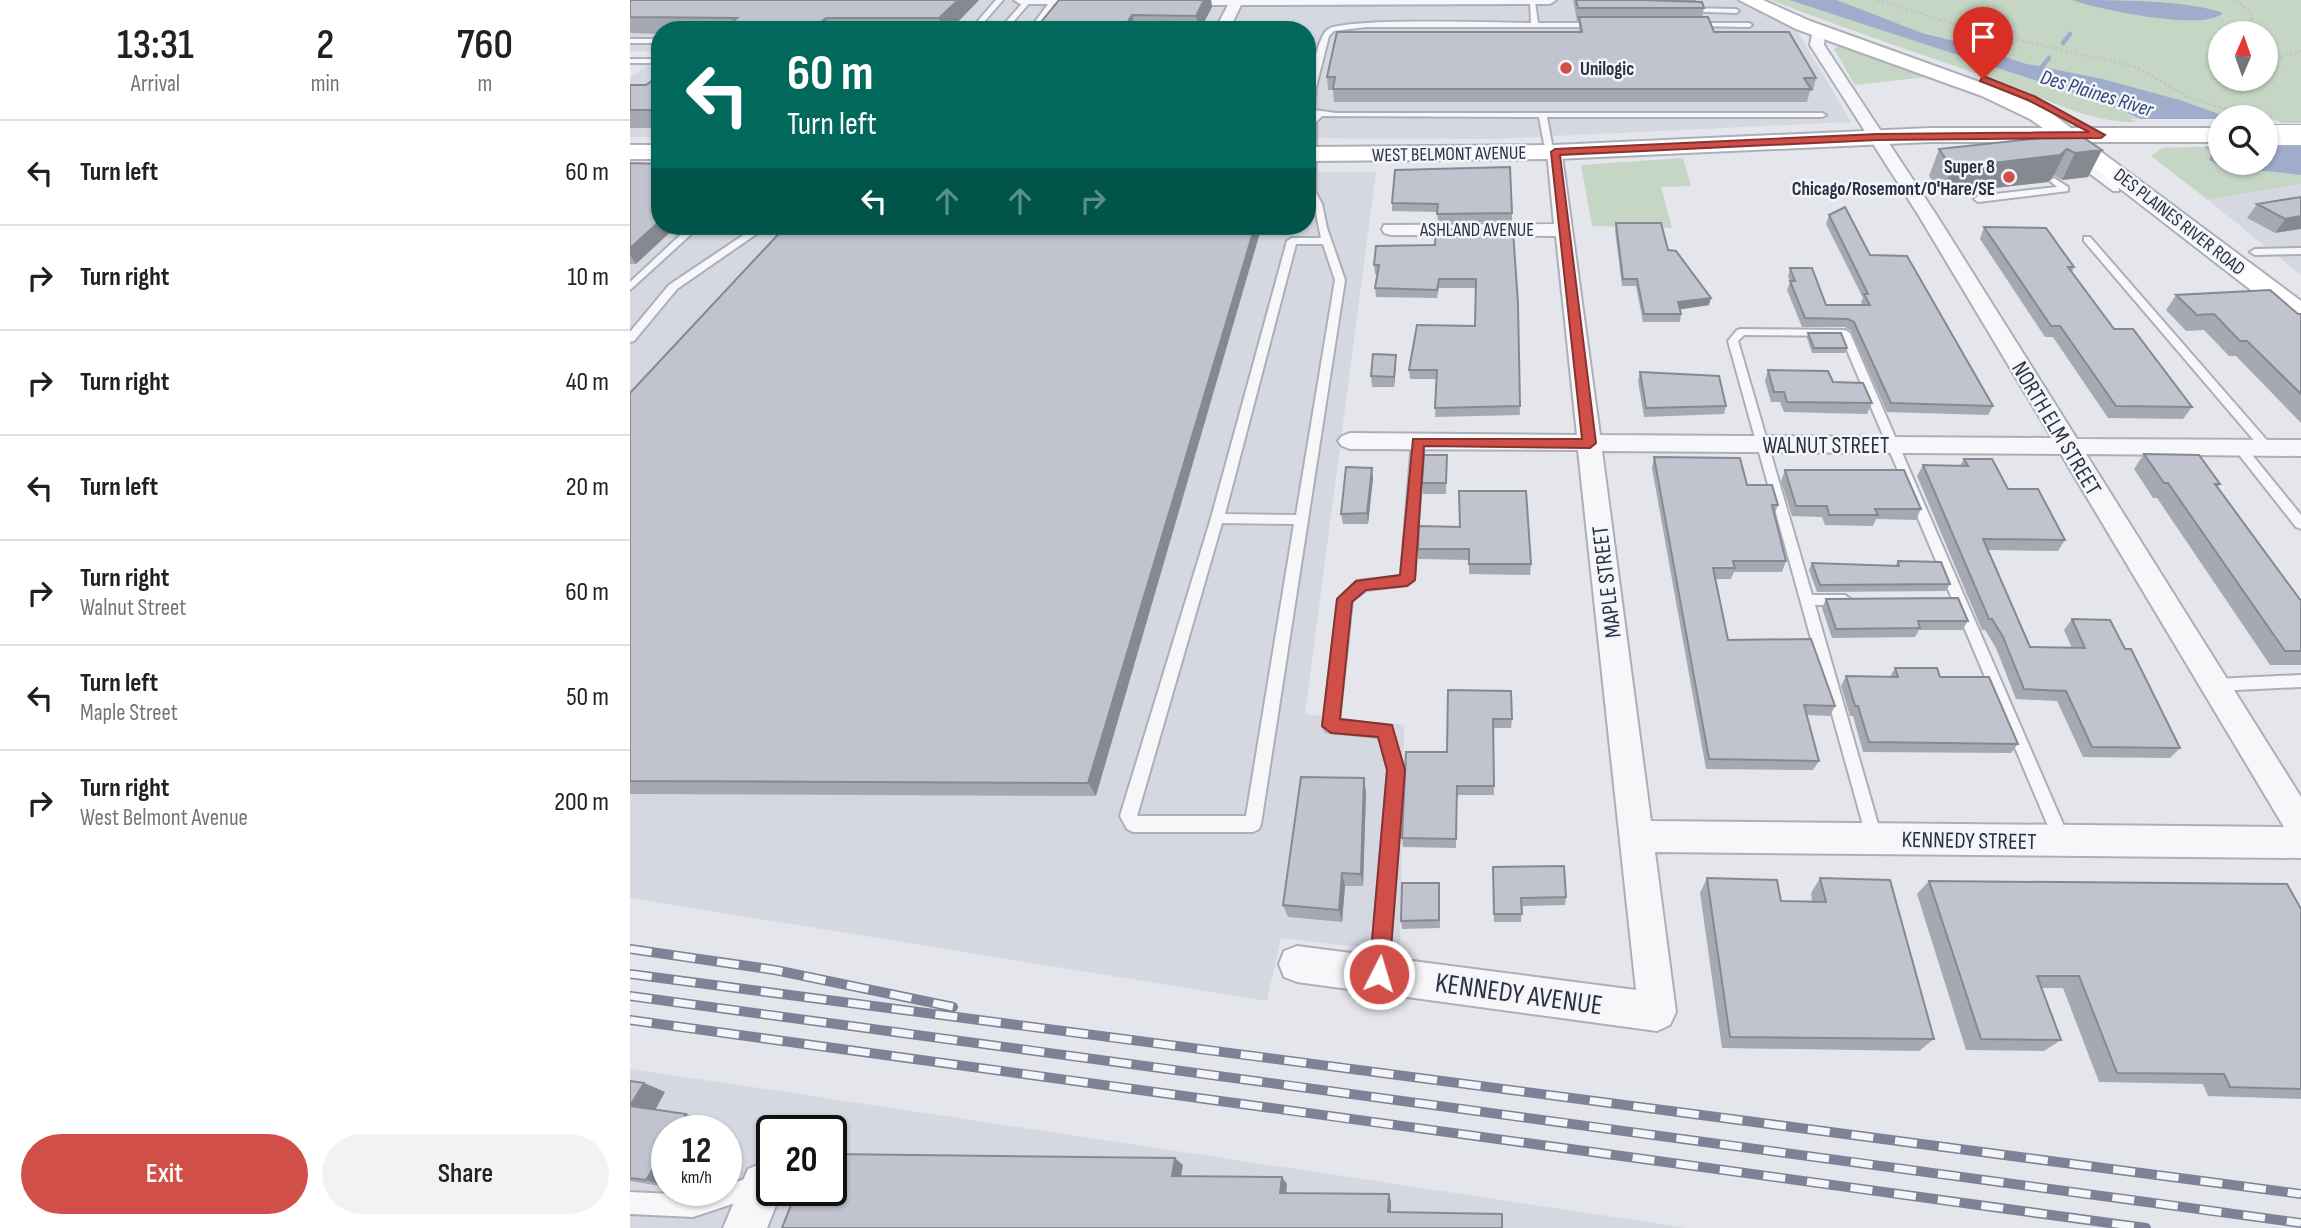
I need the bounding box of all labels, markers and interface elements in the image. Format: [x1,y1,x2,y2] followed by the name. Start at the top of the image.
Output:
[1953,7,2013,79] pin
[1964,18,2002,56] icon: arrive
[117,20,194,71] text: 13:31
[316,20,334,71] text: 2
[457,20,513,71] text: 760
[2208,21,2278,91] north arrow
[2208,21,2278,175] map controls
[787,45,874,104] text: 60 m
[672,49,763,140] icon: left
[1580,58,1634,81] place label: Unilogic
[1558,60,1574,76] marker: Unilogic
[2037,64,2157,123] water label: Des Plaines River
[131,70,180,98] text: Arrival
[311,70,340,98] text: min
[477,70,492,98] text: m
[787,105,877,144] text: Turn left
[2208,105,2278,175] button: search
[1372,142,1526,167] street label: WEST BELMONT AVENUE
[21,154,59,192] icon: left
[1792,156,1995,201] place label: Super 8 Chicago/Rosemont/O'Hare/SE
[80,157,158,188] text: Turn left
[565,157,609,188] text: 60 m
[2109,164,2249,281] street label: DES PLAINES RIVER ROAD
[2001,169,2017,185] marker: Super 8 Chicago/Rosemont/O'Hare/SE
[855,182,893,220] icon: left
[928,182,966,220] icon: ahead
[1001,182,1039,220] icon: ahead
[1074,182,1112,220] icon: right
[1419,219,1534,242] street label: ASHLAND AVENUE
[21,259,59,297] icon: right
[80,262,169,293] text: Turn right
[567,262,609,293] text: 10 m
[2005,356,2107,501] street label: NORTH ELM STREET
[21,364,59,402] icon: right
[80,367,169,398] text: Turn right
[566,367,609,398] text: 40 m
[1763,432,1889,460] street label: WALNUT STREET
[21,469,59,507] icon: left
[80,472,158,503] text: Turn left
[566,472,609,503] text: 20 m
[1586,524,1628,640] street label: MAPLE STREET
[80,563,169,594] text: Turn right
[21,574,59,612] icon: right
[565,577,609,608] text: 60 m
[80,594,186,622] text: Walnut Street
[80,668,158,699] text: Turn left
[21,679,59,717] icon: left
[566,682,609,713] text: 50 m
[80,699,178,727] text: Maple Street
[80,773,169,804] text: Turn right
[21,784,59,822] icon: right
[554,787,609,818] text: 200 m
[80,804,248,832] text: West Belmont Avenue
[1901,826,2037,856] street label: KENNEDY STREET
[1342,937,1416,1011] position arrow
[1433,966,1605,1023] street label: KENNEDY AVENUE
[756,1115,847,1206] speed limit sign: 20
[682,1130,711,1173] text: 12
[21,1134,308,1214] button: Exit
[322,1134,609,1214] button: Share
[681,1167,712,1188] text: km/h

